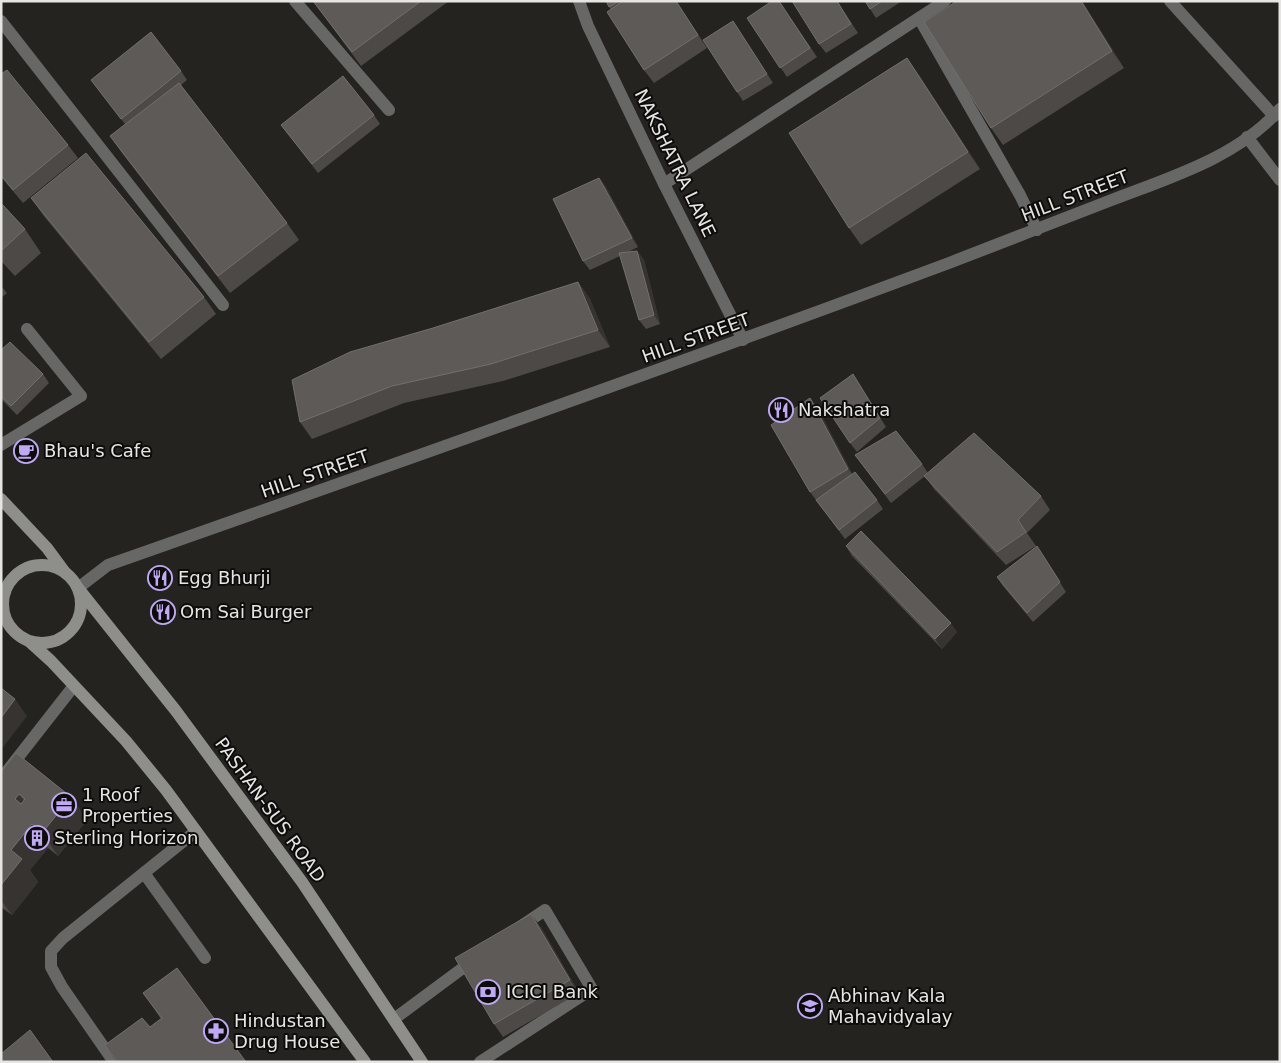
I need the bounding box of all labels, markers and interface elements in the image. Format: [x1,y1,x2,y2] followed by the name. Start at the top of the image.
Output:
[631,85,720,240] street label: NAKSHATRA LANE
[1018,165,1132,226] street label: HILL STREET
[639,308,754,367] street label: HILL STREET
[768,397,794,423] restaurant icon: Nakshatra
[798,399,890,420] place label: Nakshatra
[13,438,39,464] cafe icon: Bhau's Cafe
[44,440,151,461] place label: Bhau's Cafe
[258,445,373,502] street label: HILL STREET
[147,565,173,591] restaurant icon: Egg Bhurji
[178,567,271,588] place label: Egg Bhurji
[150,599,176,625] restaurant icon: Om Sai Burger
[180,601,312,622] place label: Om Sai Burger
[211,733,330,886] street label: PASHAN-SUS ROAD
[82,784,173,826] place label: 1 Roof Properties
[51,792,77,818] office icon: 1 Roof Properties
[24,825,50,851] building icon: Sterling Horizon
[54,827,198,848] place label: Sterling Horizon
[475,979,501,1005] bank icon: ICICI Bank
[506,981,599,1002] place label: ICICI Bank
[828,985,953,1027] place label: Abhinav Kala Mahavidyalay
[797,993,823,1019] school or university icon: Abhinav Kala Mahavidyalay
[234,1010,340,1052] place label: Hindustan Drug House
[203,1018,229,1044] pharmacy icon: Hindustan Drug House

